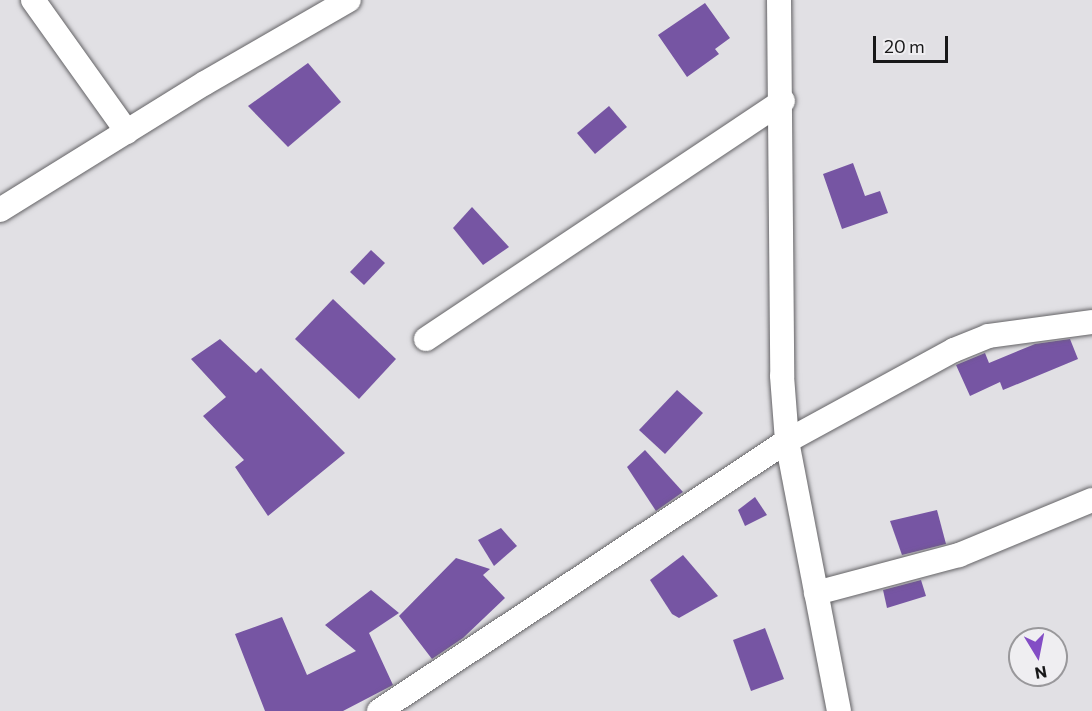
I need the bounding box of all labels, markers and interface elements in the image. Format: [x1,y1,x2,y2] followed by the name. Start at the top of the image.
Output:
[876,24,951,62] scale bar
[884,35,925,57] text: 20 m
[1008,627,1068,687] north arrow
[1033,663,1048,684] text: N

